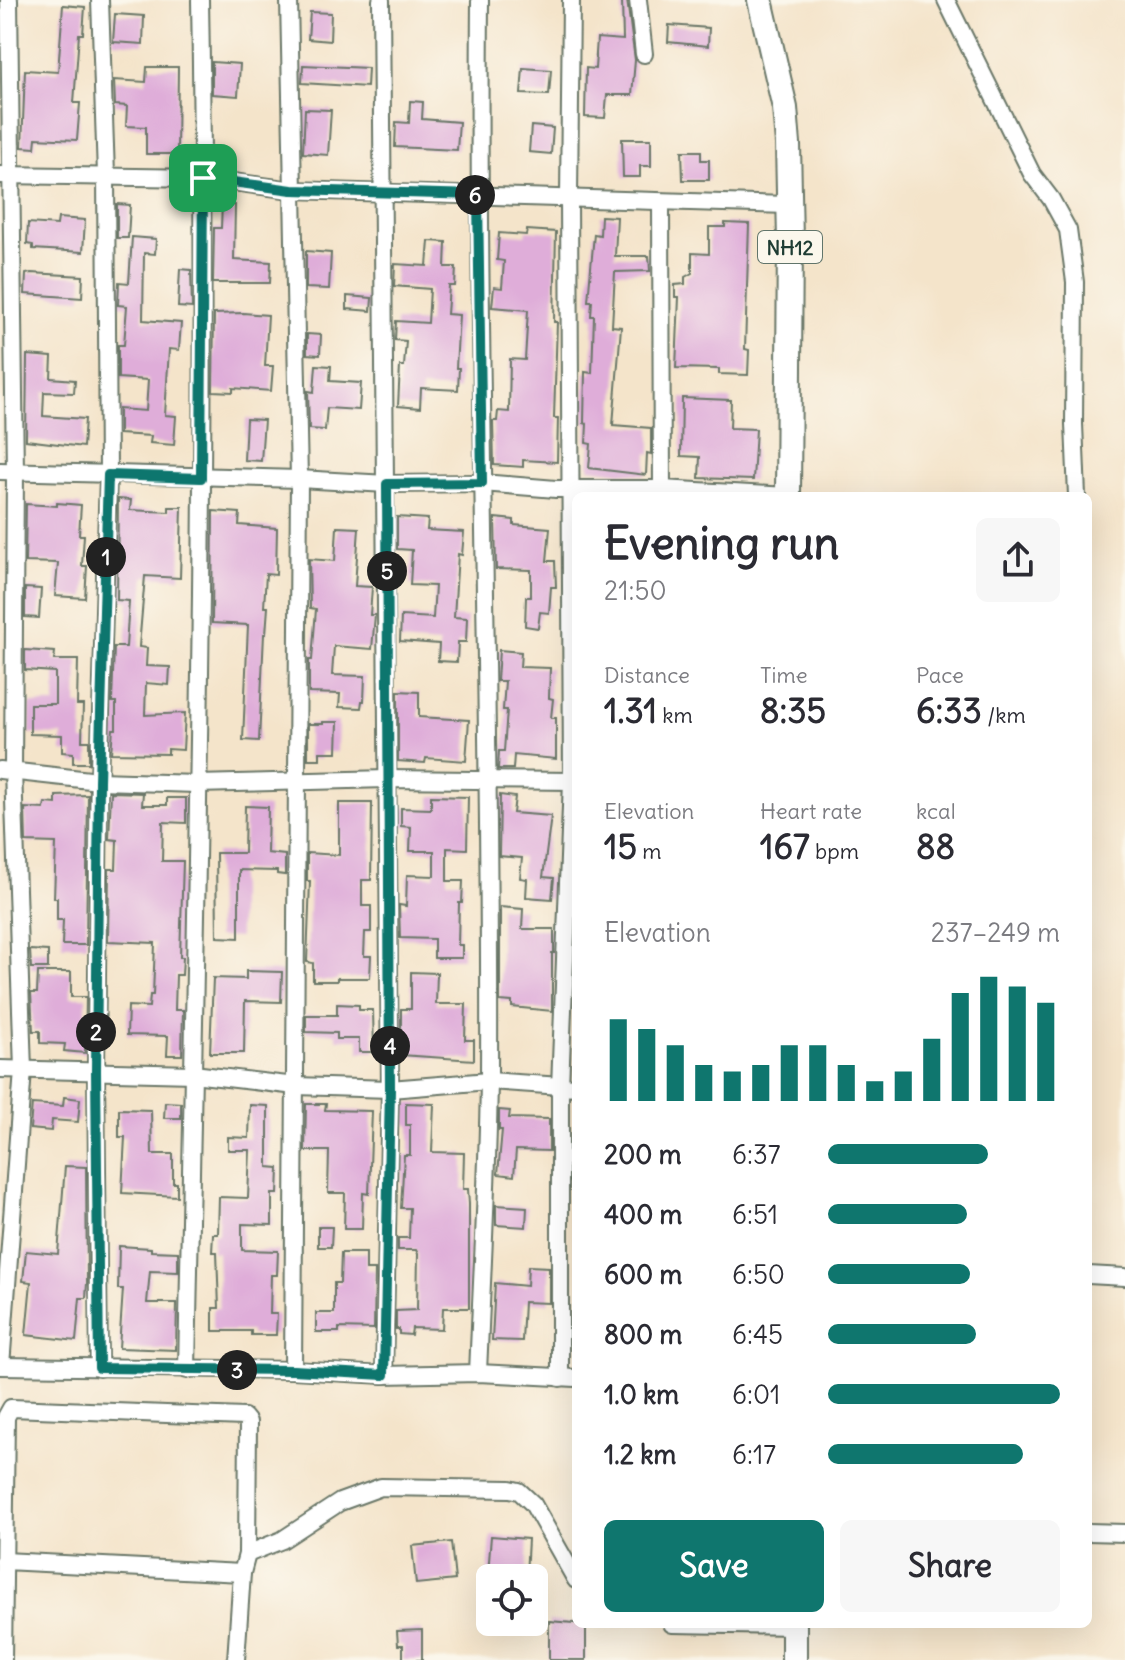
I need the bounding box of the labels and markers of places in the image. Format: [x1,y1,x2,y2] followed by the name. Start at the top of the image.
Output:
[169,144,237,212] pin
[455,175,495,215] pin: 6
[86,537,126,577] pin: 1
[367,551,407,591] pin: 5
[76,1012,116,1052] pin: 2
[370,1026,410,1066] pin: 4
[217,1350,257,1390] pin: 3

